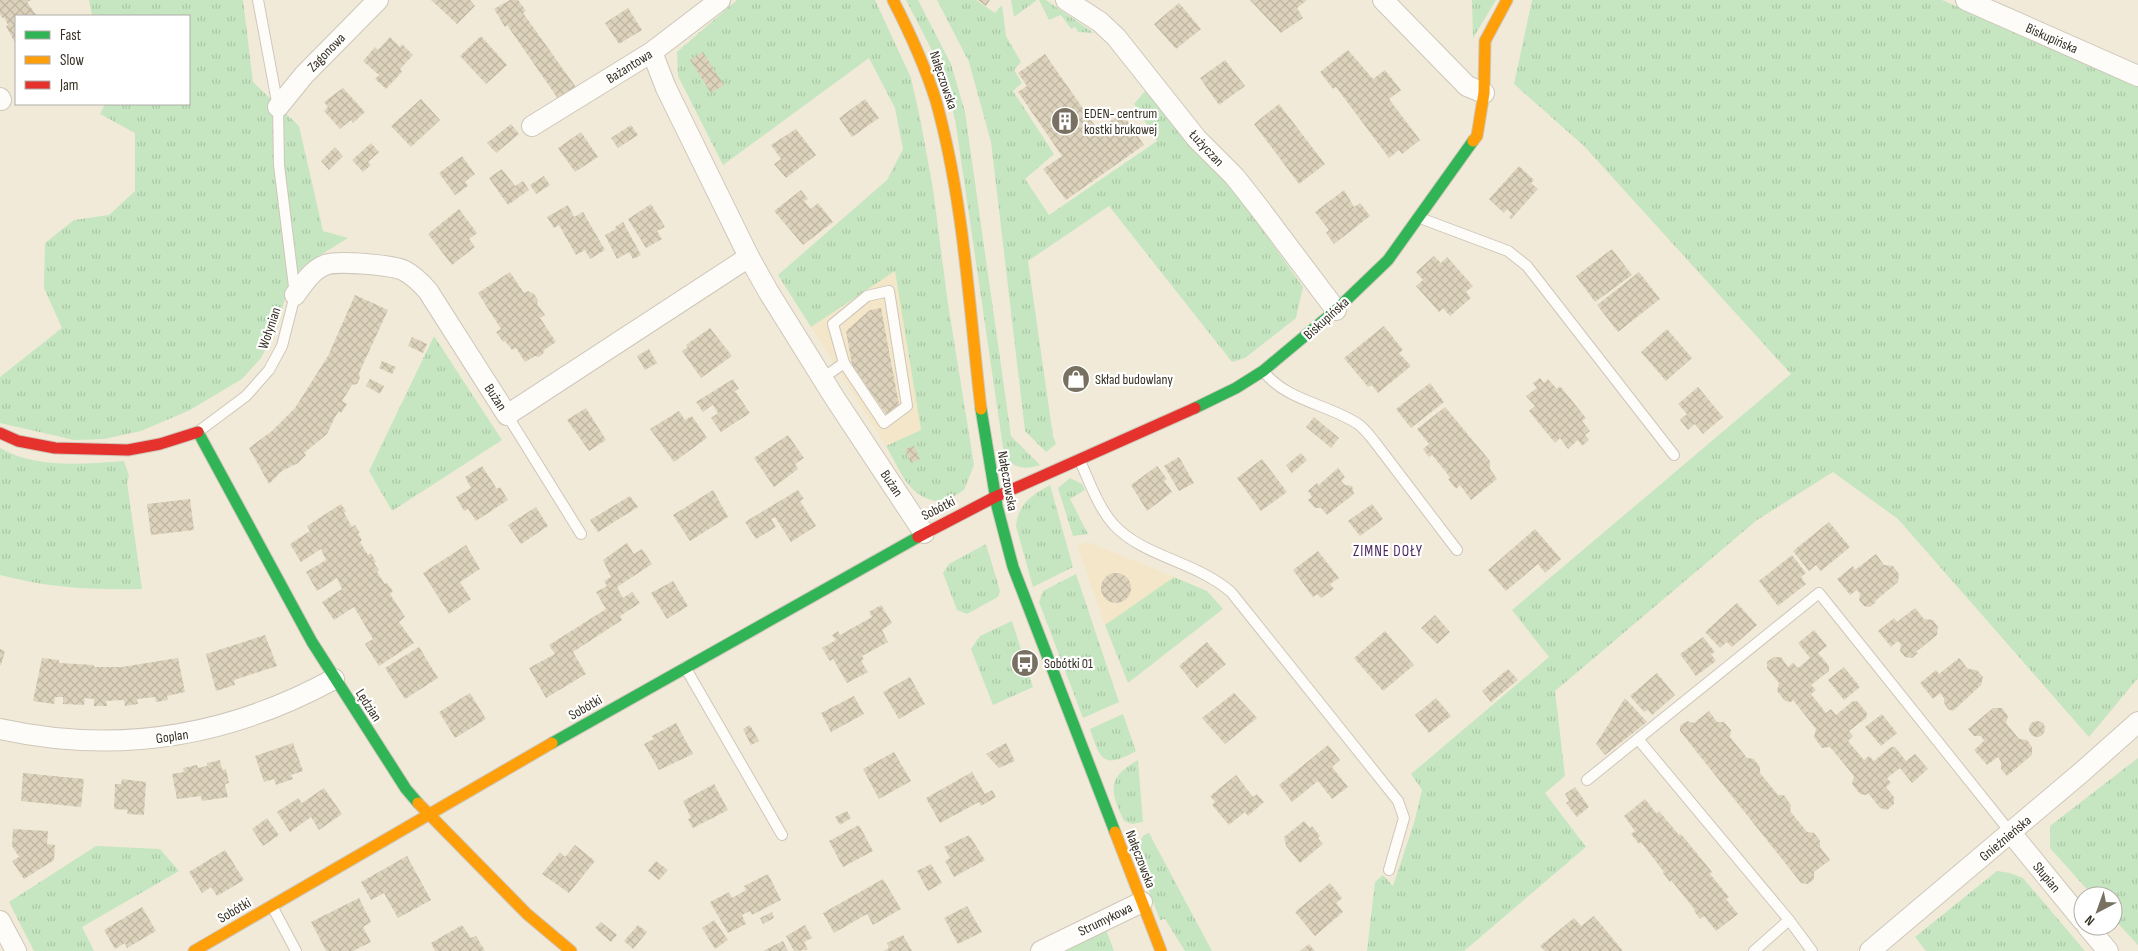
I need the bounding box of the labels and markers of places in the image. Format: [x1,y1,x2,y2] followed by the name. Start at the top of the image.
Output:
[1084,105,1157,138] place label: EDEN- centrum kostki brukowej
[1050,106,1080,136] building icon: EDEN- centrum kostki brukowej
[1061,364,1091,394] shop icon: Skład budowlany
[1095,371,1173,388] place label: Skład budowlany
[1010,648,1040,678] bus stop icon: Sobótki 01
[1044,655,1093,672] place label: Sobótki 01

